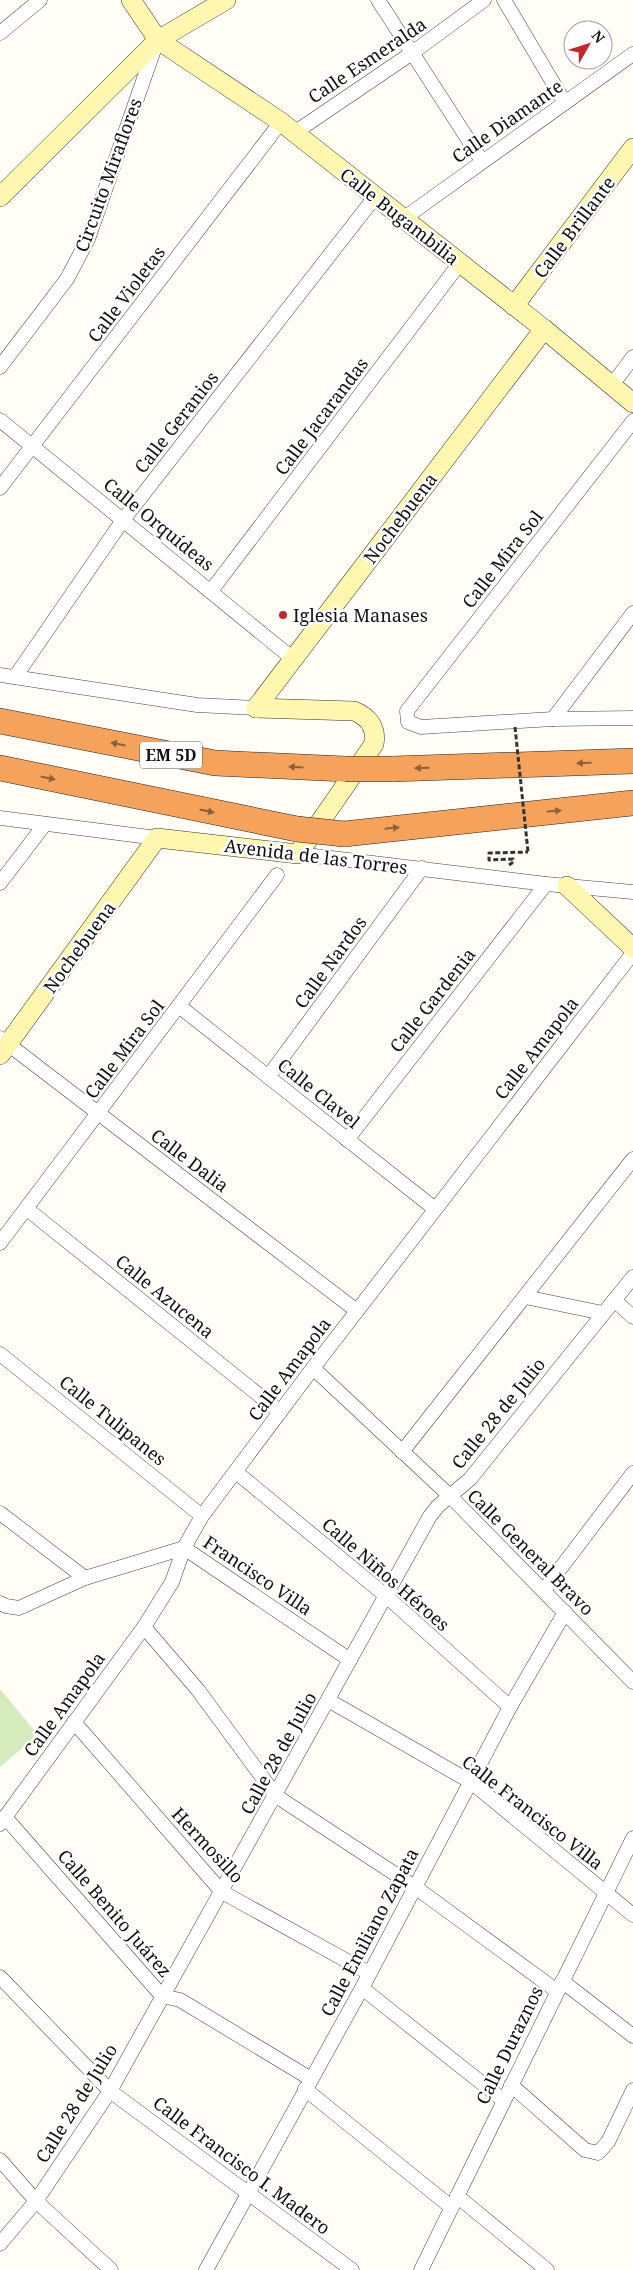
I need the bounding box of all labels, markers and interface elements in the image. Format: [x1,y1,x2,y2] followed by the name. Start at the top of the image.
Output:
[303,12,431,108] street label: Calle Esmeralda
[563,20,613,70] north arrow
[588,26,609,47] text: N
[447,74,567,168] street label: Calle Diamante
[69,95,147,255] street label: Circuito Miraflores
[335,162,465,270] street label: Calle Bugambilia
[528,171,620,283] street label: Calle Brillante
[82,241,170,347] street label: Calle Violetas
[269,352,373,480] street label: Calle Jacarandas
[129,366,223,478] street label: Calle Geranios
[358,468,442,568] street label: Nochebuena
[99,472,219,576] street label: Calle Orquídeas
[456,505,548,613] street label: Calle Mira Sol
[293,603,428,627] place label: Iglesia Manases
[277,609,289,621] marker: Iglesia Manases
[110,740,126,748] one-way arrow
[140,742,202,768] road number: EM 5D
[576,759,592,767] one-way arrow
[288,762,304,770] one-way arrow
[414,765,430,773] one-way arrow
[40,774,55,782] one-way arrow
[199,807,215,815] one-way arrow
[546,807,562,815] one-way arrow
[385,824,401,832] one-way arrow
[223,833,409,879] street label: Avenida de las Torres
[38,896,120,998] street label: Nochebuena
[288,911,372,1013] street label: Calle Nardos
[384,943,480,1057] street label: Calle Gardenia
[488,992,584,1104] street label: Calle Amapola
[79,994,169,1103] street label: Calle Mira Sol
[273,1053,365,1134] street label: Calle Clavel
[146,1123,234,1197] street label: Calle Dalia
[111,1249,219,1343] street label: Calle Azucena
[242,1312,336,1426] street label: Calle Amapola
[446,1352,550,1474] street label: Calle 28 de Julio
[55,1369,171,1471] street label: Calle Tulipanes
[463,1484,599,1620] street label: Calle General Bravo
[317,1512,455,1636] street label: Calle Niños Héroes
[199,1530,317,1620] street label: Francisco Villa
[18,1647,110,1761] street label: Calle Amapola
[234,1688,322,1818] street label: Calle 28 de Julio
[457,1749,609,1875] street label: Calle Francisco Villa
[167,1802,249,1888] street label: Hermosillo
[53,1844,177,1982] street label: Calle Benito Juárez
[314,1844,424,2020] street label: Calle Emiliano Zapata
[470,1982,548,2108] street label: Calle Duraznos
[30,2039,122,2167] street label: Calle 28 de Julio
[148,2090,336,2240] street label: Calle Francisco I. Madero

